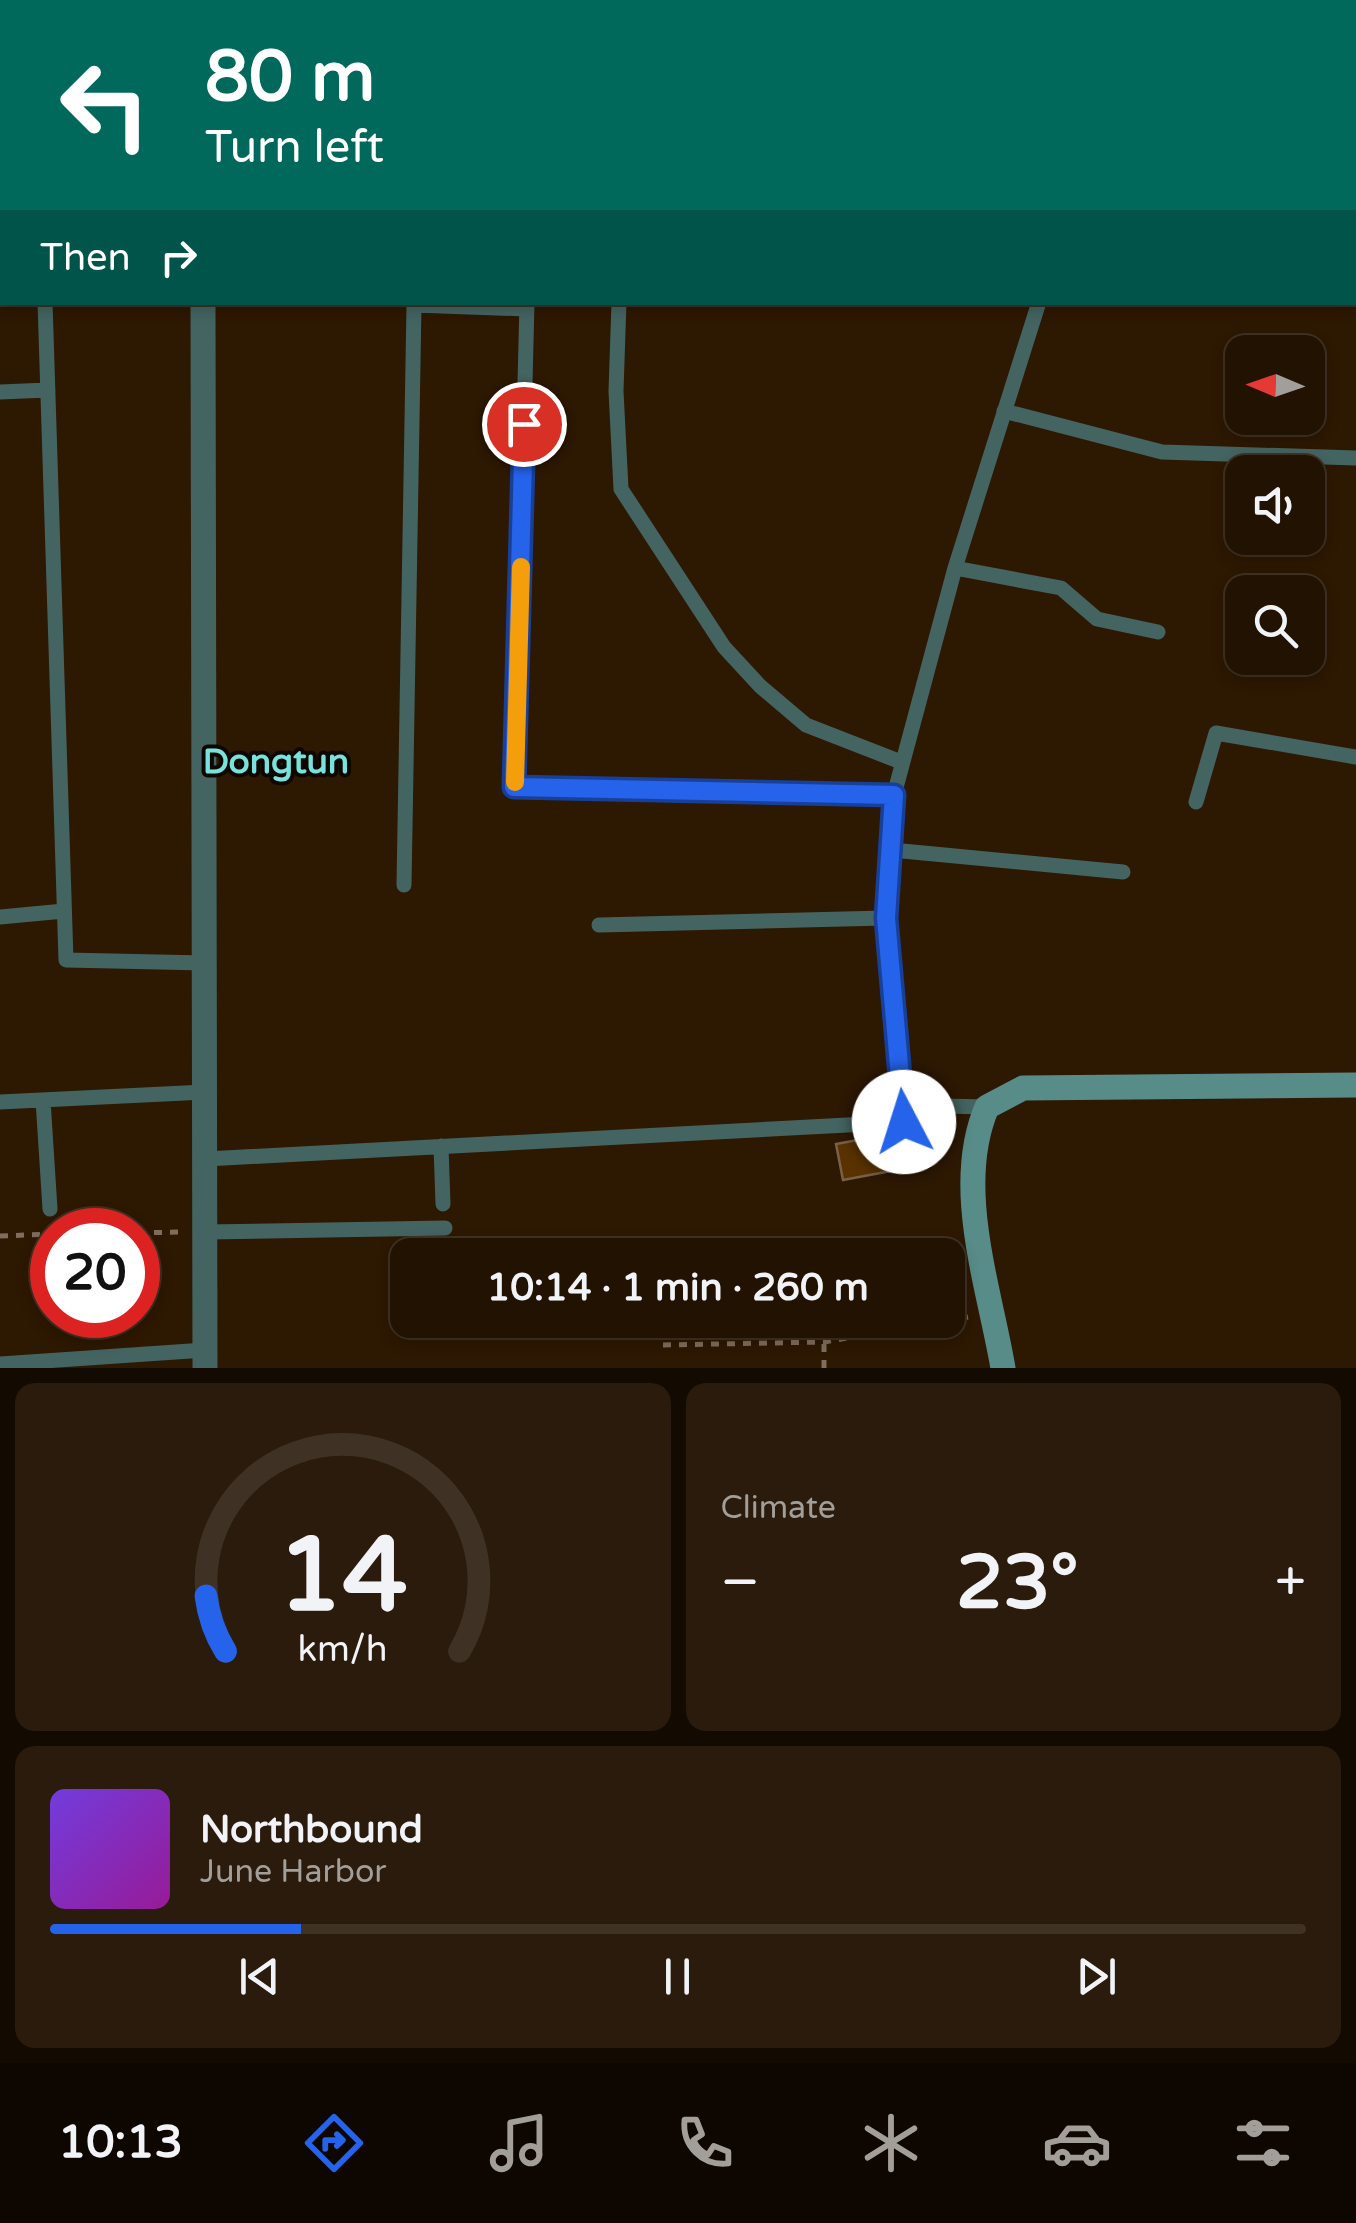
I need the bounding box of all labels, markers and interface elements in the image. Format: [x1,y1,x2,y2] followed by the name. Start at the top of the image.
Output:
[205,36,375,120] text: 80 m
[40,40,170,170] icon: left
[205,121,384,175] text: Turn left
[151,230,206,285] icon: right
[40,235,131,281] text: Then
[1225,335,1325,435] north arrow
[1225,335,1325,675] map controls
[482,382,567,467] pin
[497,397,552,452] icon: arrive
[1225,455,1325,555] button: sound
[1225,575,1325,675] button: search
[203,741,349,783] district label: Dongtun
[852,1070,956,1174] position arrow
[30,1208,160,1338] speed limit sign: 20
[486,1265,869,1311] text: 10:14 · 1 min · 260 m
[721,1489,836,1527] text: Climate
[277,1514,408,1639] text: 14
[956,1538,1079,1628] text: 23°
[721,1550,760,1616] text: −
[1275,1550,1306,1616] text: +
[298,1628,388,1671] text: km/h
[200,1807,423,1853] text: Northbound
[200,1853,387,1891] text: June Harbor
[232,1949,287,2004] icon: previous
[650,1949,705,2004] icon: pause
[1069,1949,1124,2004] icon: next
[299,2108,369,2178] icon: directions
[484,2108,554,2178] icon: music
[670,2108,740,2178] icon: phone
[856,2108,926,2178] icon: climate
[1042,2108,1112,2178] icon: car
[1228,2108,1298,2178] icon: filters
[58,2116,183,2170] text: 10:13

